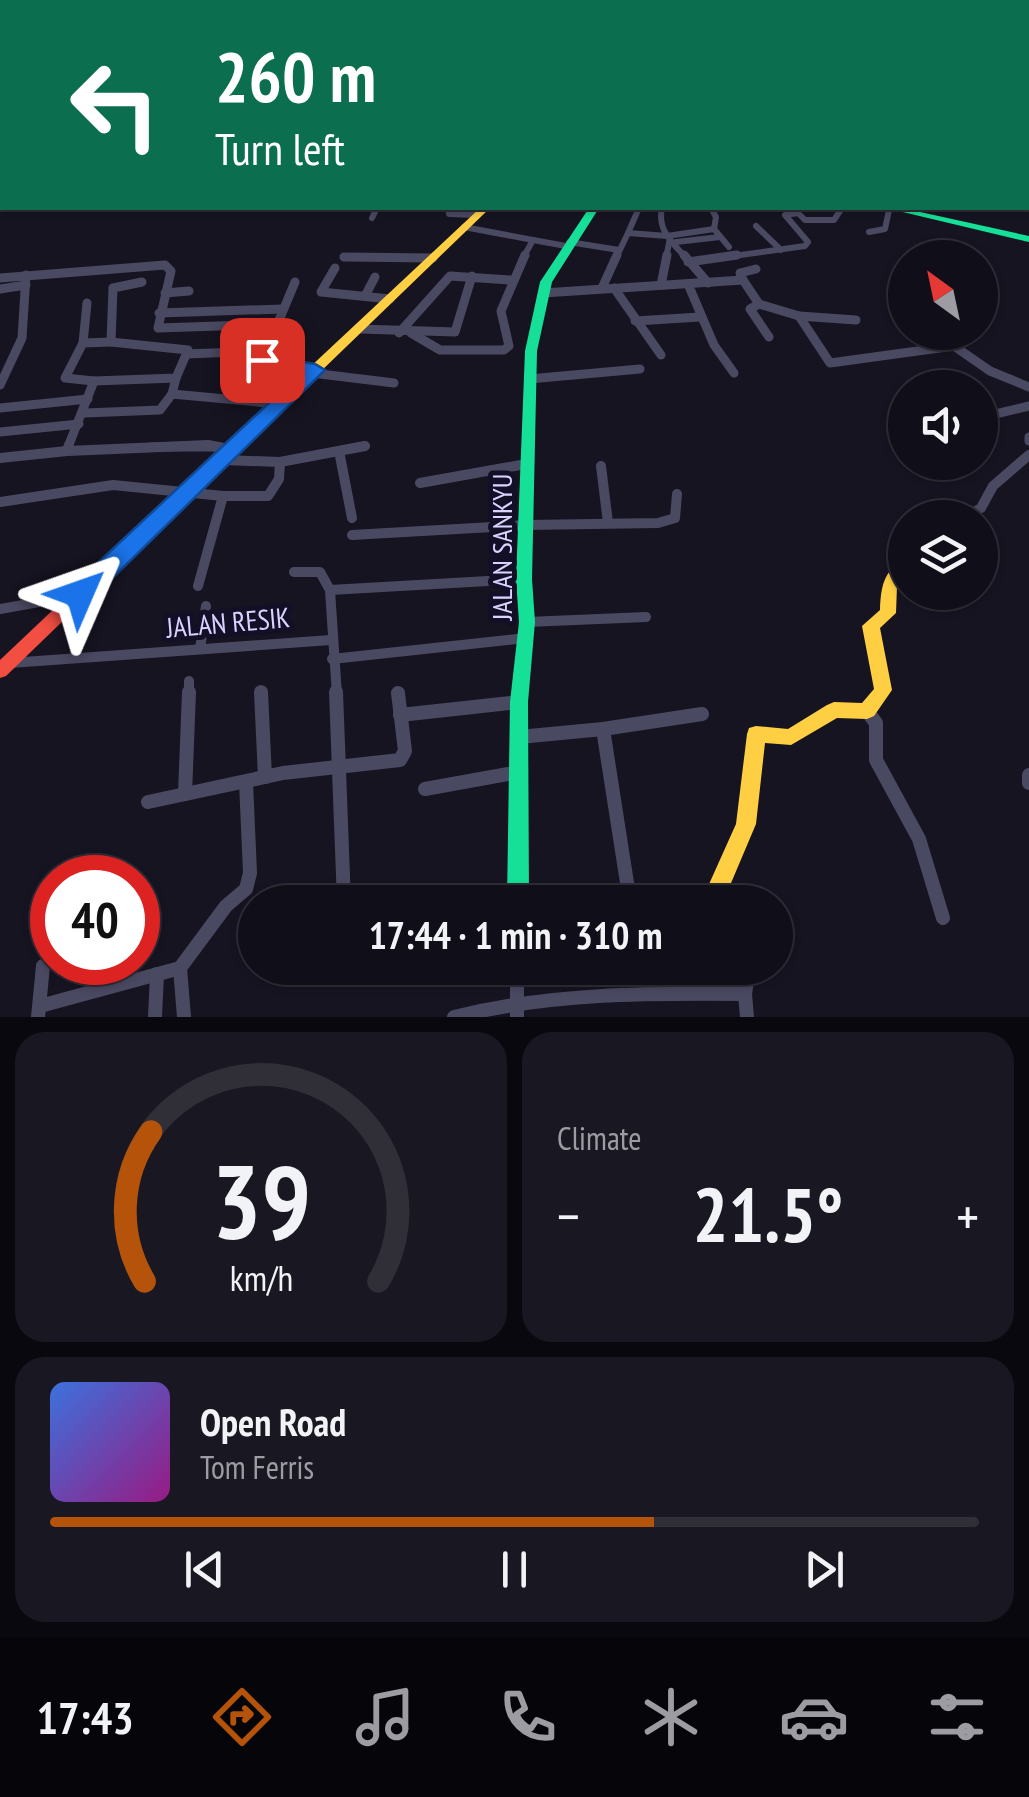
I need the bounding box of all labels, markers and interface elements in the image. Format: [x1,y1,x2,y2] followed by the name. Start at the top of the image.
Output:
[215,31,376,121] text: 260 m
[50,40,180,170] icon: left
[215,119,345,177] text: Turn left
[888,240,998,350] north arrow
[888,240,998,610] map controls
[220,318,305,403] pin
[235,333,290,388] icon: arrive
[888,370,998,480] button: sound
[483,474,520,621] street label: JALAN SANKYU
[888,500,998,610] button: layers
[28,542,132,646] position arrow
[164,598,291,646] street label: JALAN RESIK
[30,855,160,985] speed limit sign: 40
[369,910,662,959] text: 17:44 · 1 min · 310 m
[557,1117,641,1159] text: Climate
[211,1133,311,1268] text: 39
[693,1166,843,1263] text: 21.5°
[557,1180,580,1251] text: −
[956,1180,979,1251] text: +
[229,1255,293,1301] text: km/h
[200,1397,346,1446] text: Open Road
[200,1446,314,1488] text: Tom Ferris
[177,1542,232,1597] icon: previous
[487,1542,542,1597] icon: pause
[797,1542,852,1597] icon: next
[207,1682,277,1752] icon: directions
[350,1682,420,1752] icon: music
[493,1682,563,1752] icon: phone
[636,1682,706,1752] icon: climate
[779,1682,849,1752] icon: car
[922,1682,992,1752] icon: filters
[37,1688,134,1746] text: 17:43

